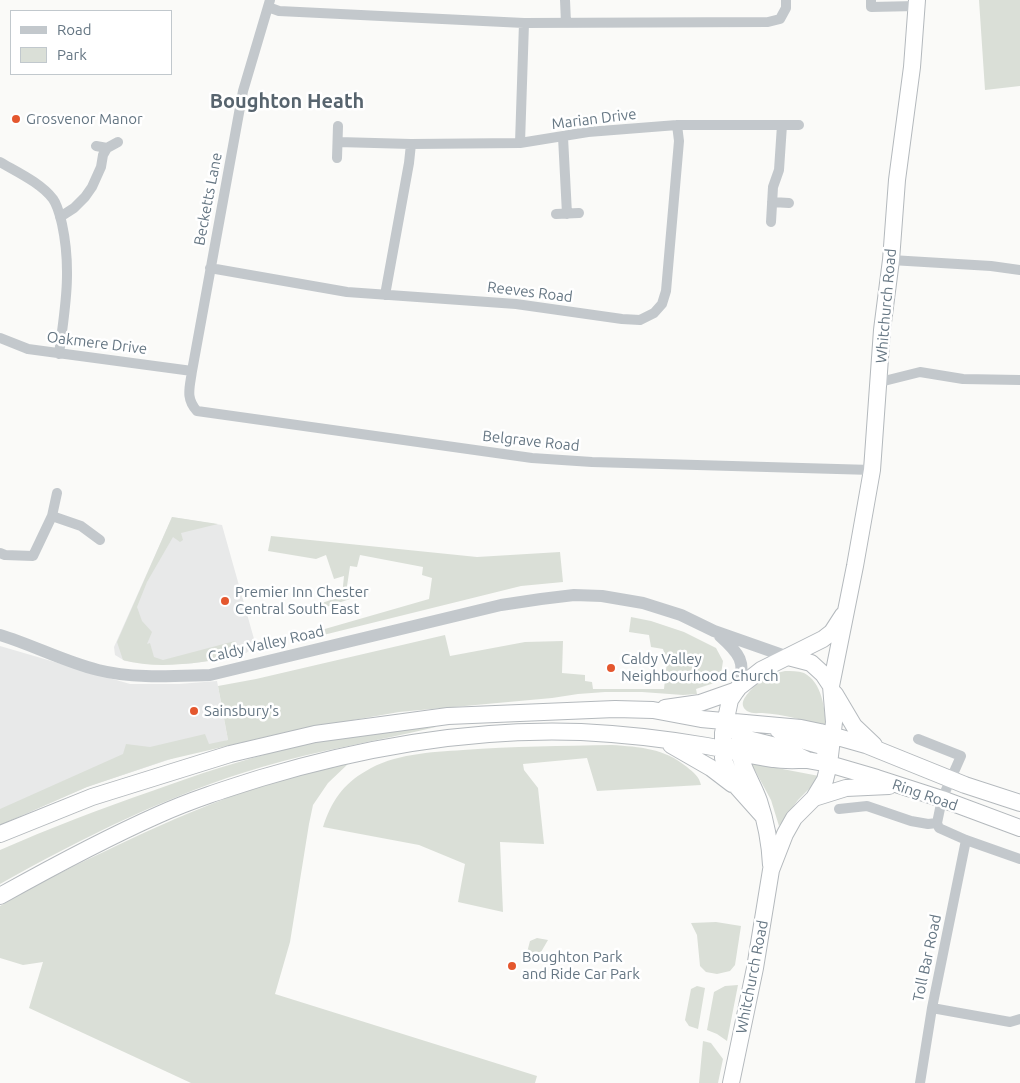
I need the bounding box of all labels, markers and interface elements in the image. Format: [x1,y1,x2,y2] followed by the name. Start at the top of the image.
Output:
[10,10,172,75] legend
[57,21,92,38] text: Road
[57,46,87,63] text: Park
[210,89,364,113] district label: Boughton Heath
[551,105,637,133] street label: Marian Drive
[26,110,143,128] place label: Grosvenor Manor
[10,113,22,125] marker: Grosvenor Manor
[190,151,226,247] street label: Becketts Lane
[872,248,900,364] street label: Whitchurch Road
[486,278,574,306] street label: Reeves Road
[46,328,148,358] street label: Oakmere Drive
[482,427,580,455] street label: Belgrave Road
[235,583,369,618] place label: Premier Inn Chester Central South East
[219,595,231,607] marker: Premier Inn Chester Central South East
[206,622,326,666] street label: Caldy Valley Road
[621,650,778,685] place label: Caldy Valley Neighbourhood Church
[605,662,617,674] marker: Caldy Valley Neighbourhood Church
[204,702,279,720] place label: Sainsbury's
[188,705,200,717] marker: Sainsbury's
[890,775,960,815] street label: Ring Road
[909,913,945,1003] street label: Toll Bar Road
[732,919,772,1035] street label: Whitchurch Road
[522,948,640,983] place label: Boughton Park and Ride Car Park
[506,960,518,972] marker: Boughton Park and Ride Car Park

